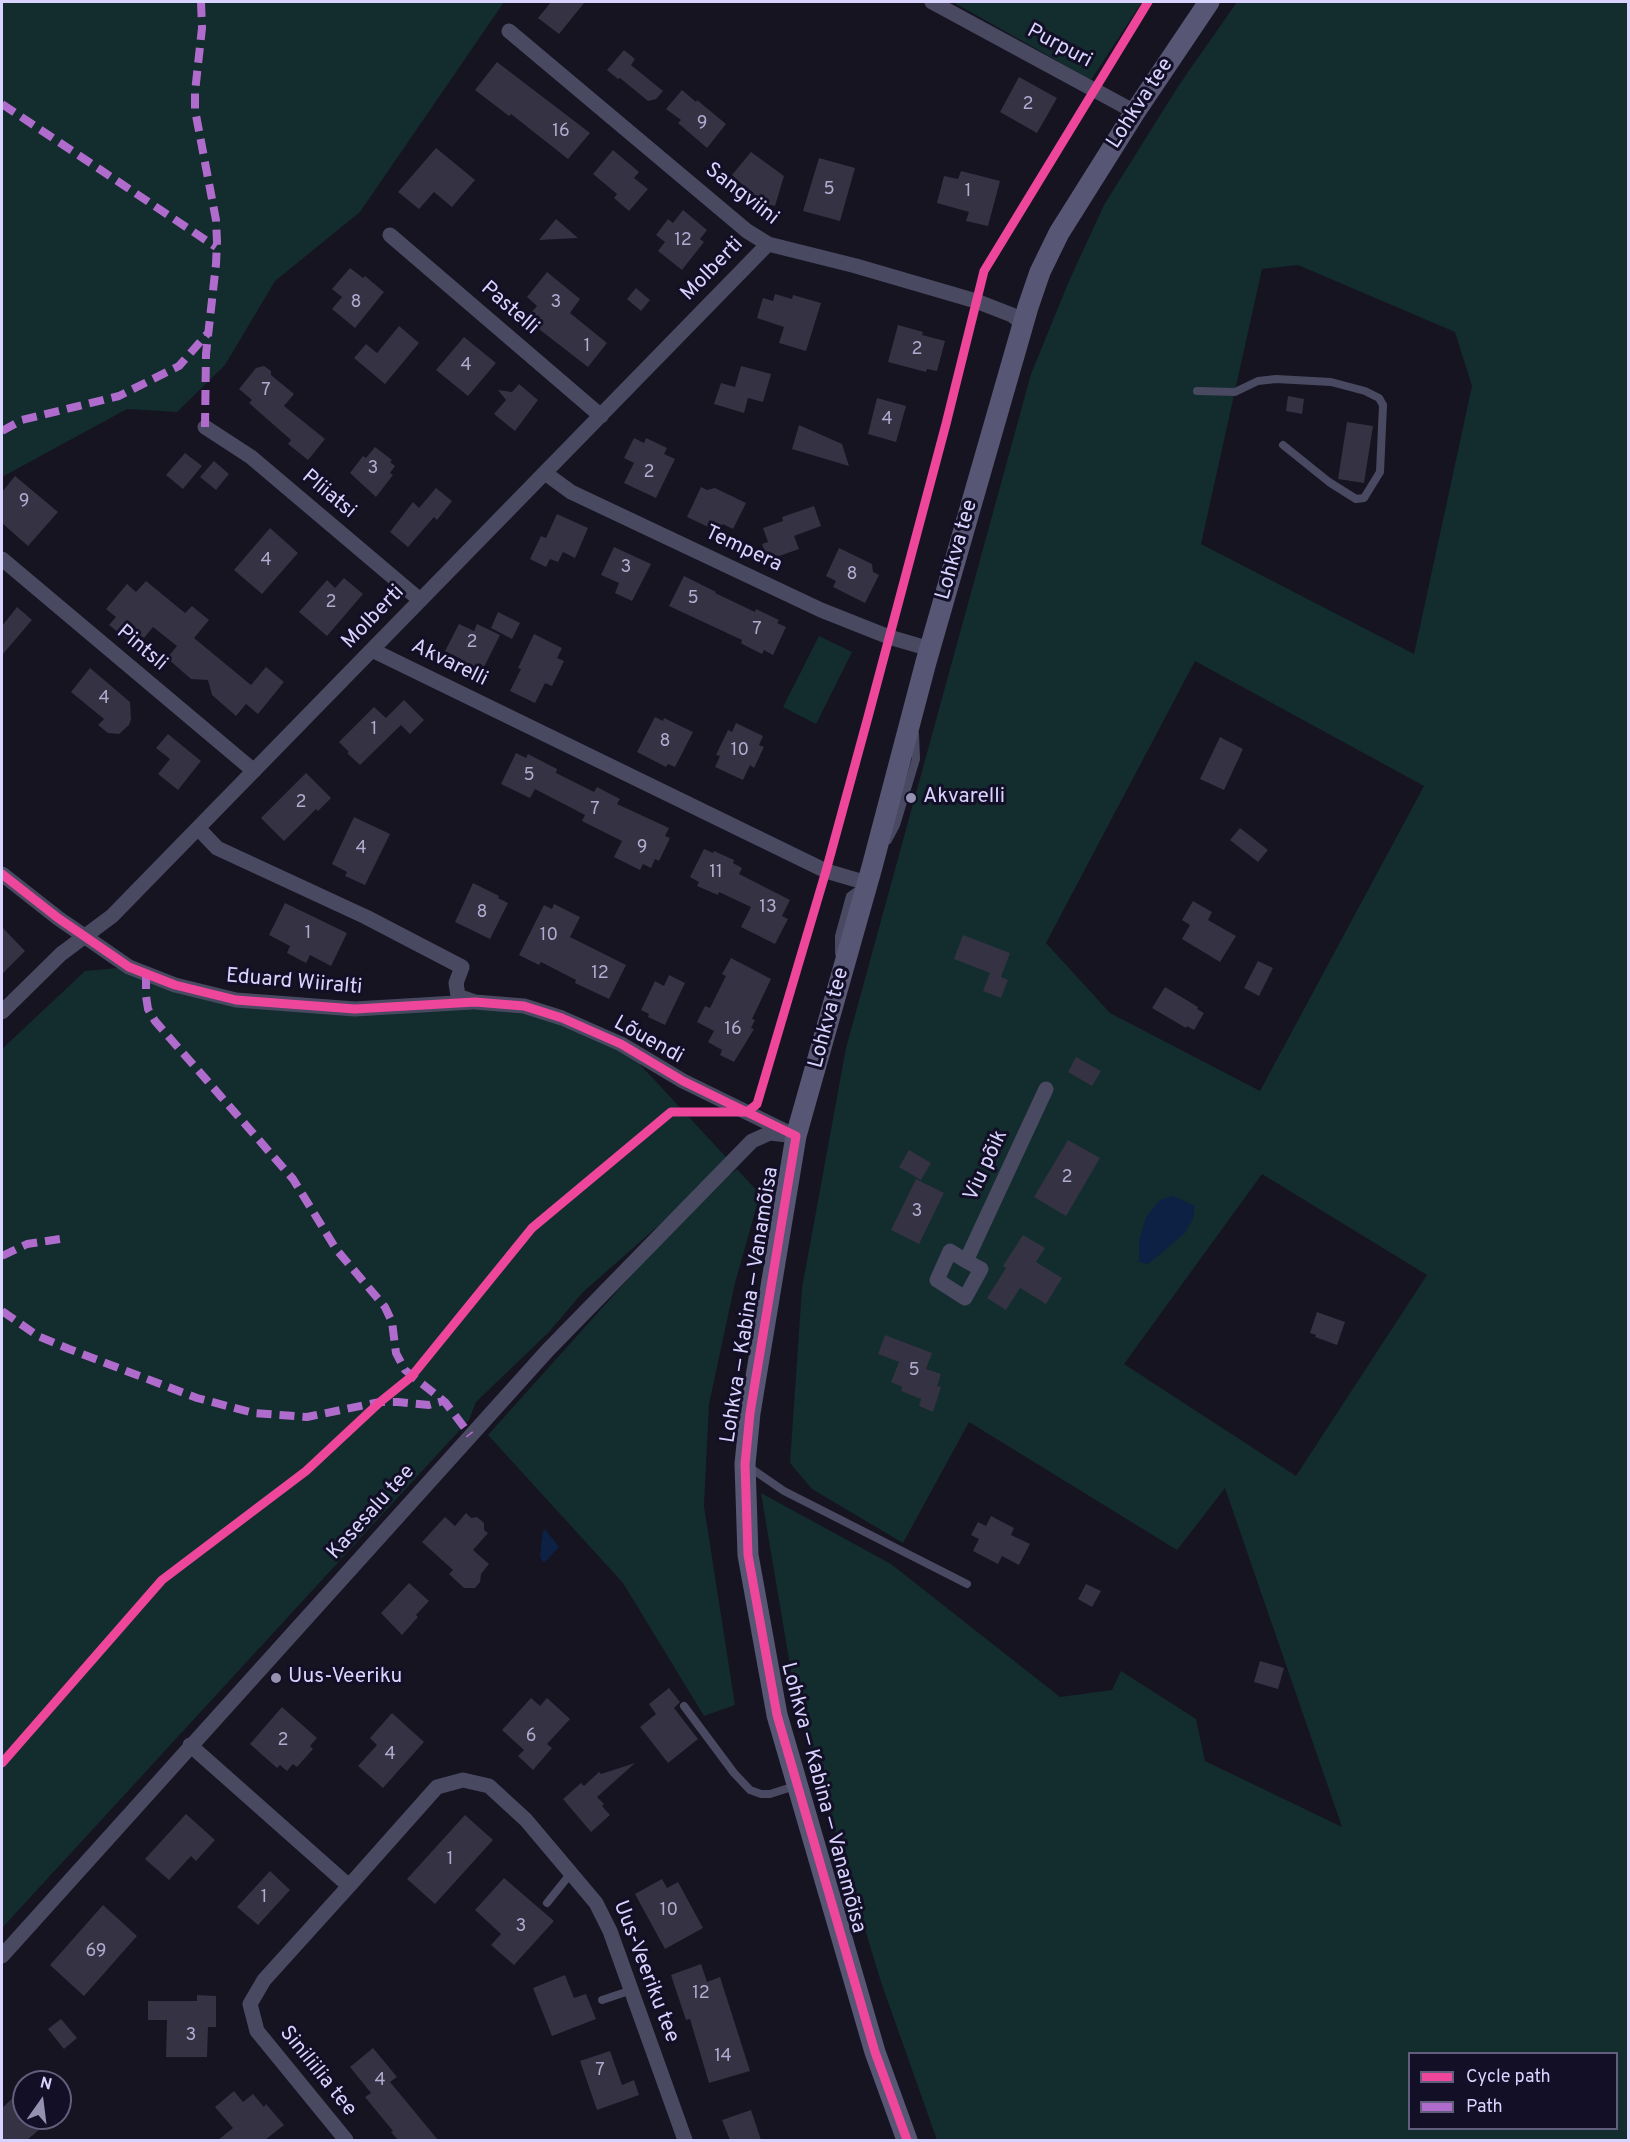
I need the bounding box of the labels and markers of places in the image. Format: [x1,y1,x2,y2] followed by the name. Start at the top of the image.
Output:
[923,785,1005,811] place label: Akvarelli
[904,791,918,805] marker: Akvarelli
[288,1665,402,1691] place label: Uus-Veeriku
[269,1671,283,1685] marker: Uus-Veeriku

